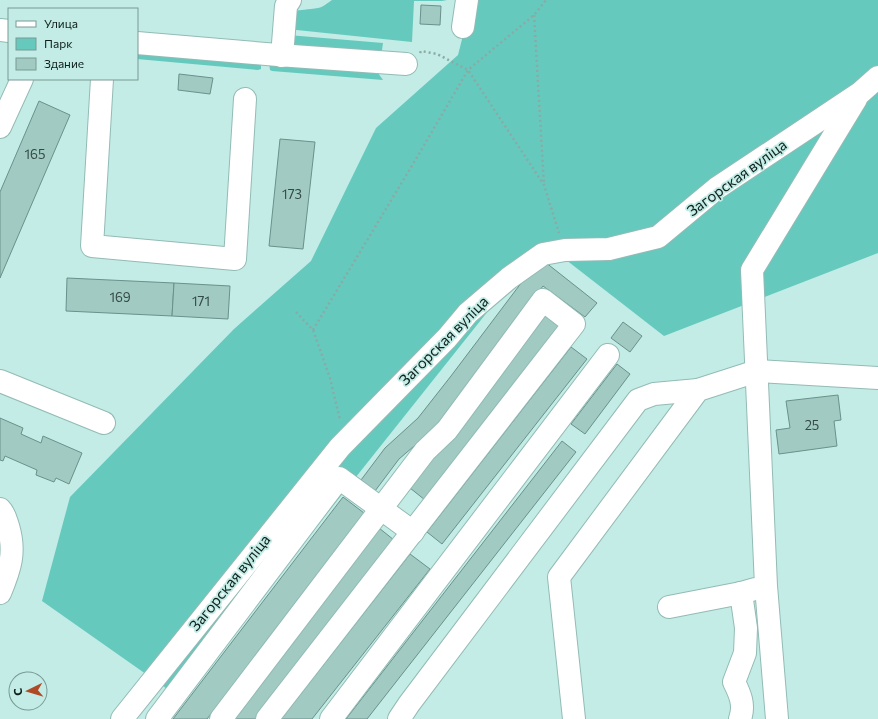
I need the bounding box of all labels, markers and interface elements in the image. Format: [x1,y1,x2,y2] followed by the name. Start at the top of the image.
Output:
[8,8,138,80] legend
[44,16,78,30] text: Улица
[44,36,73,50] text: Парк
[44,56,84,70] text: Здание
[683,135,790,219] street label: Загорская вуліца
[25,146,45,162] house number: 165
[282,186,302,202] house number: 173
[109,289,131,305] house number: 169
[395,292,492,389] street label: Загорская вуліца
[192,293,210,309] house number: 171
[805,417,819,433] house number: 25
[185,531,274,634] street label: Загорская вуліца
[8,671,48,711] north arrow
[11,687,24,696] text: С

